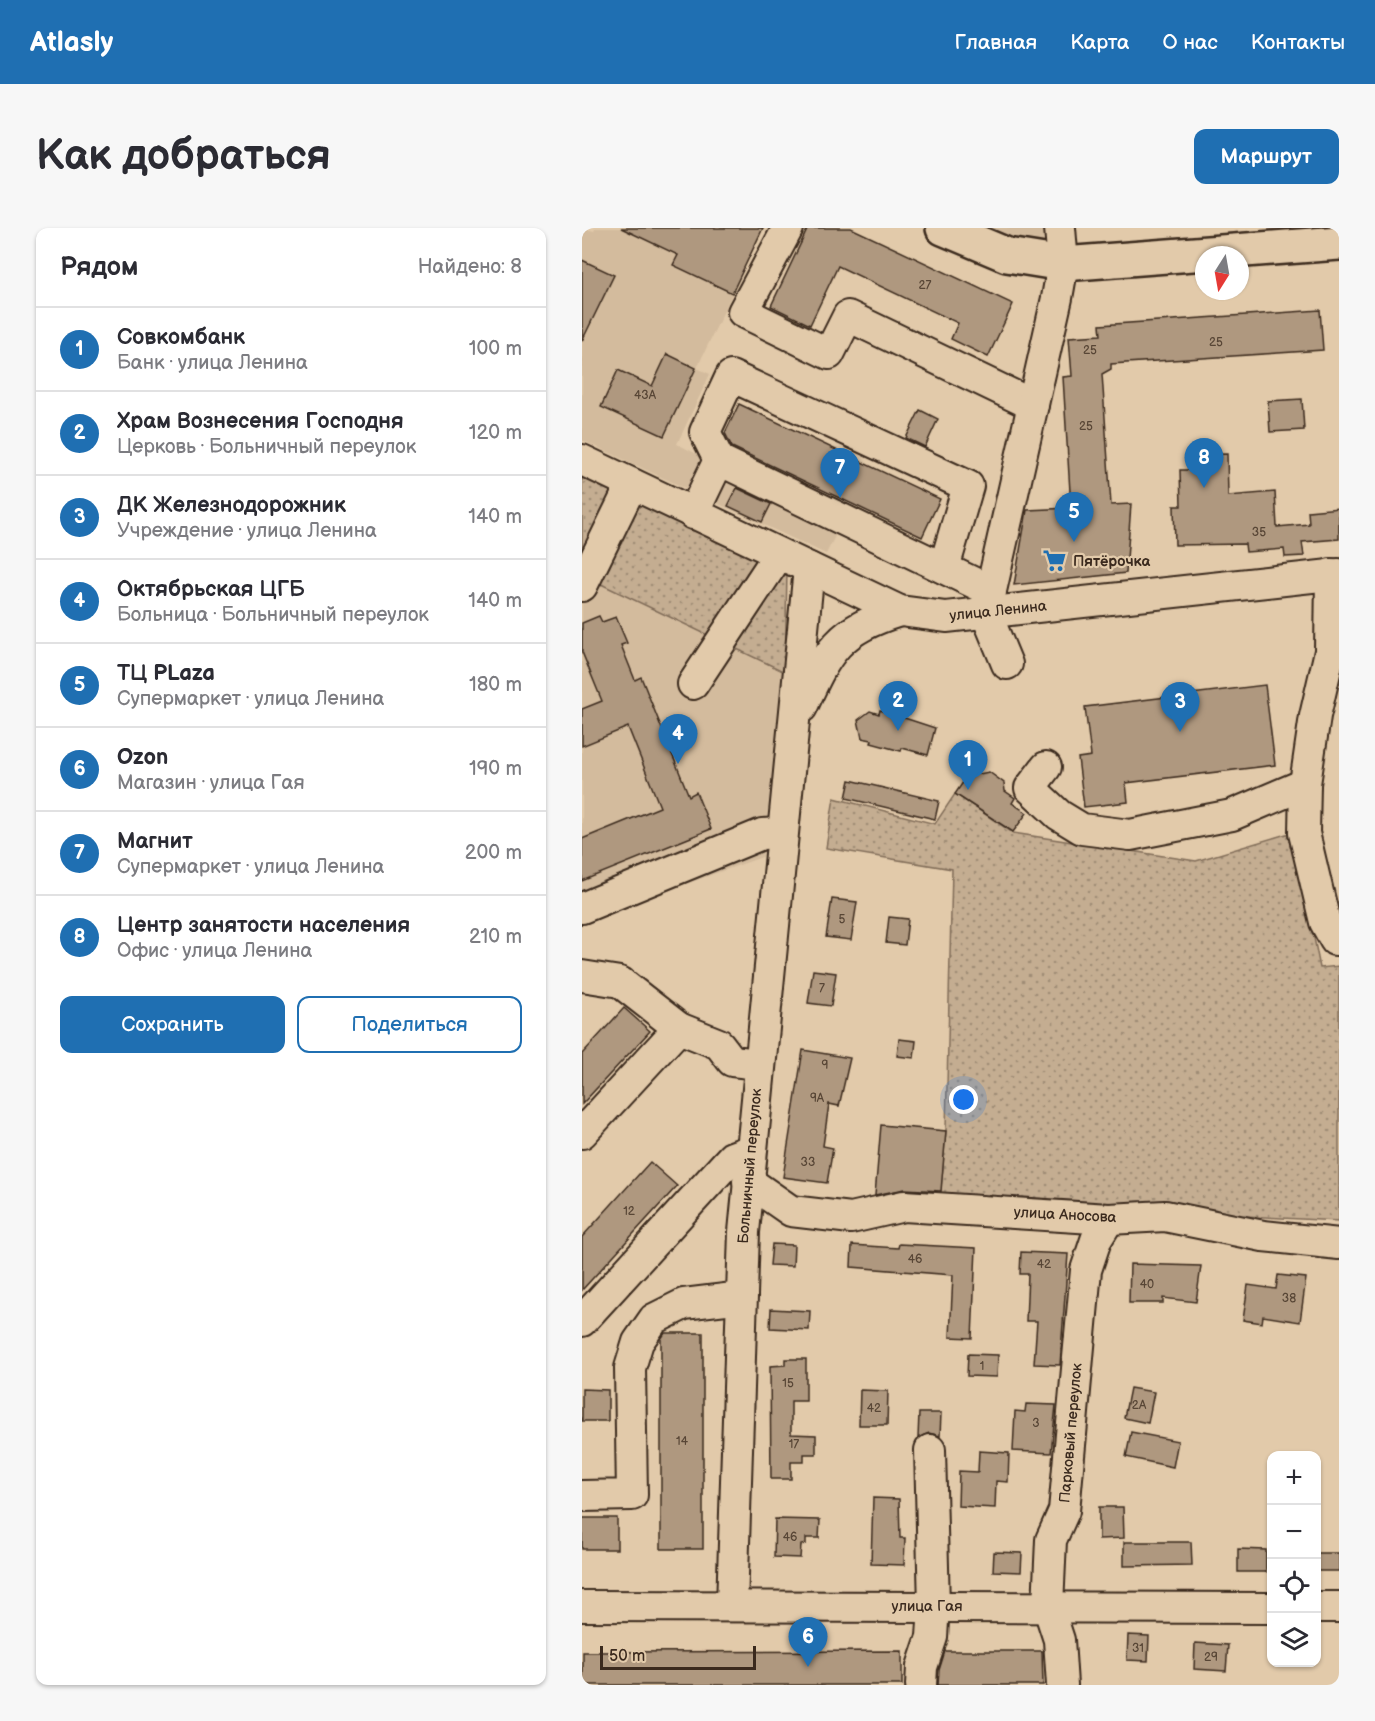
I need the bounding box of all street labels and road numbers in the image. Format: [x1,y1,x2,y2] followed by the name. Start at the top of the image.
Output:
[948,596,1048,626] street label: улица Ленина
[734,1088,766,1244] street label: Больничный переулок
[1013,1203,1117,1227] street label: улица Аносова
[1055,1362,1087,1504] street label: Парковый переулок
[891,1597,963,1616] street label: улица Гая

